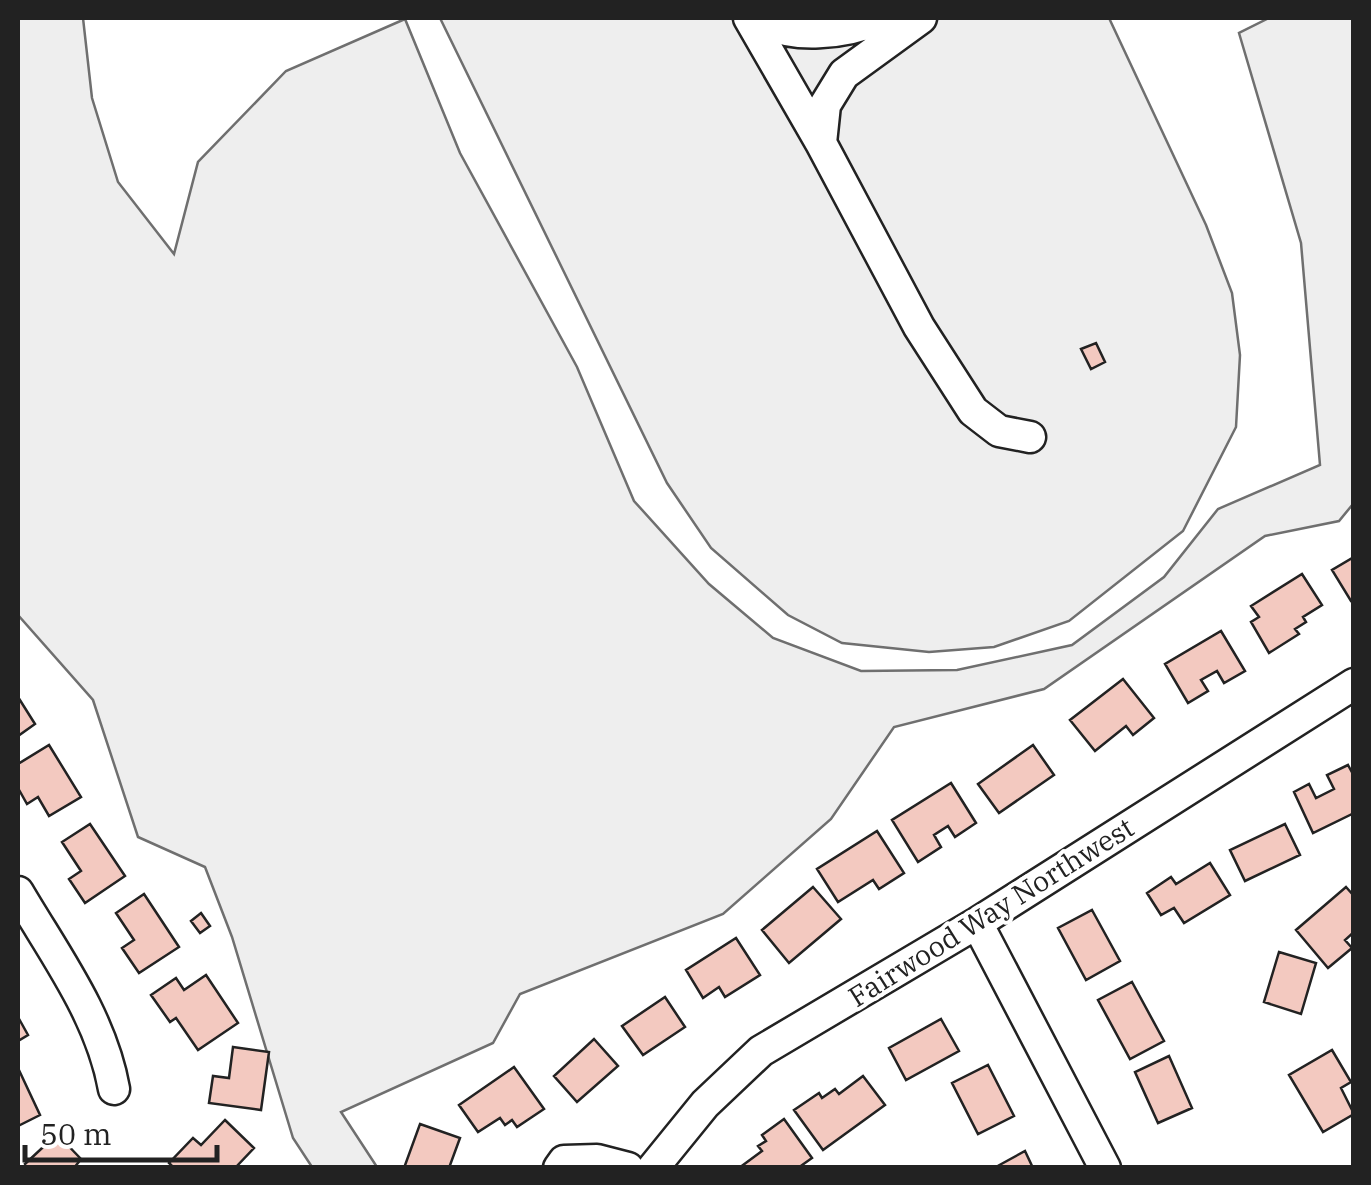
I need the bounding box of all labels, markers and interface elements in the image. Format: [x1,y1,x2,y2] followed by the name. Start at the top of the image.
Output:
[841,808,1141,1015] street label: Fairwood Way Northwest
[25,1100,218,1162] scale bar
[40,1114,112,1153] text: 50 m

